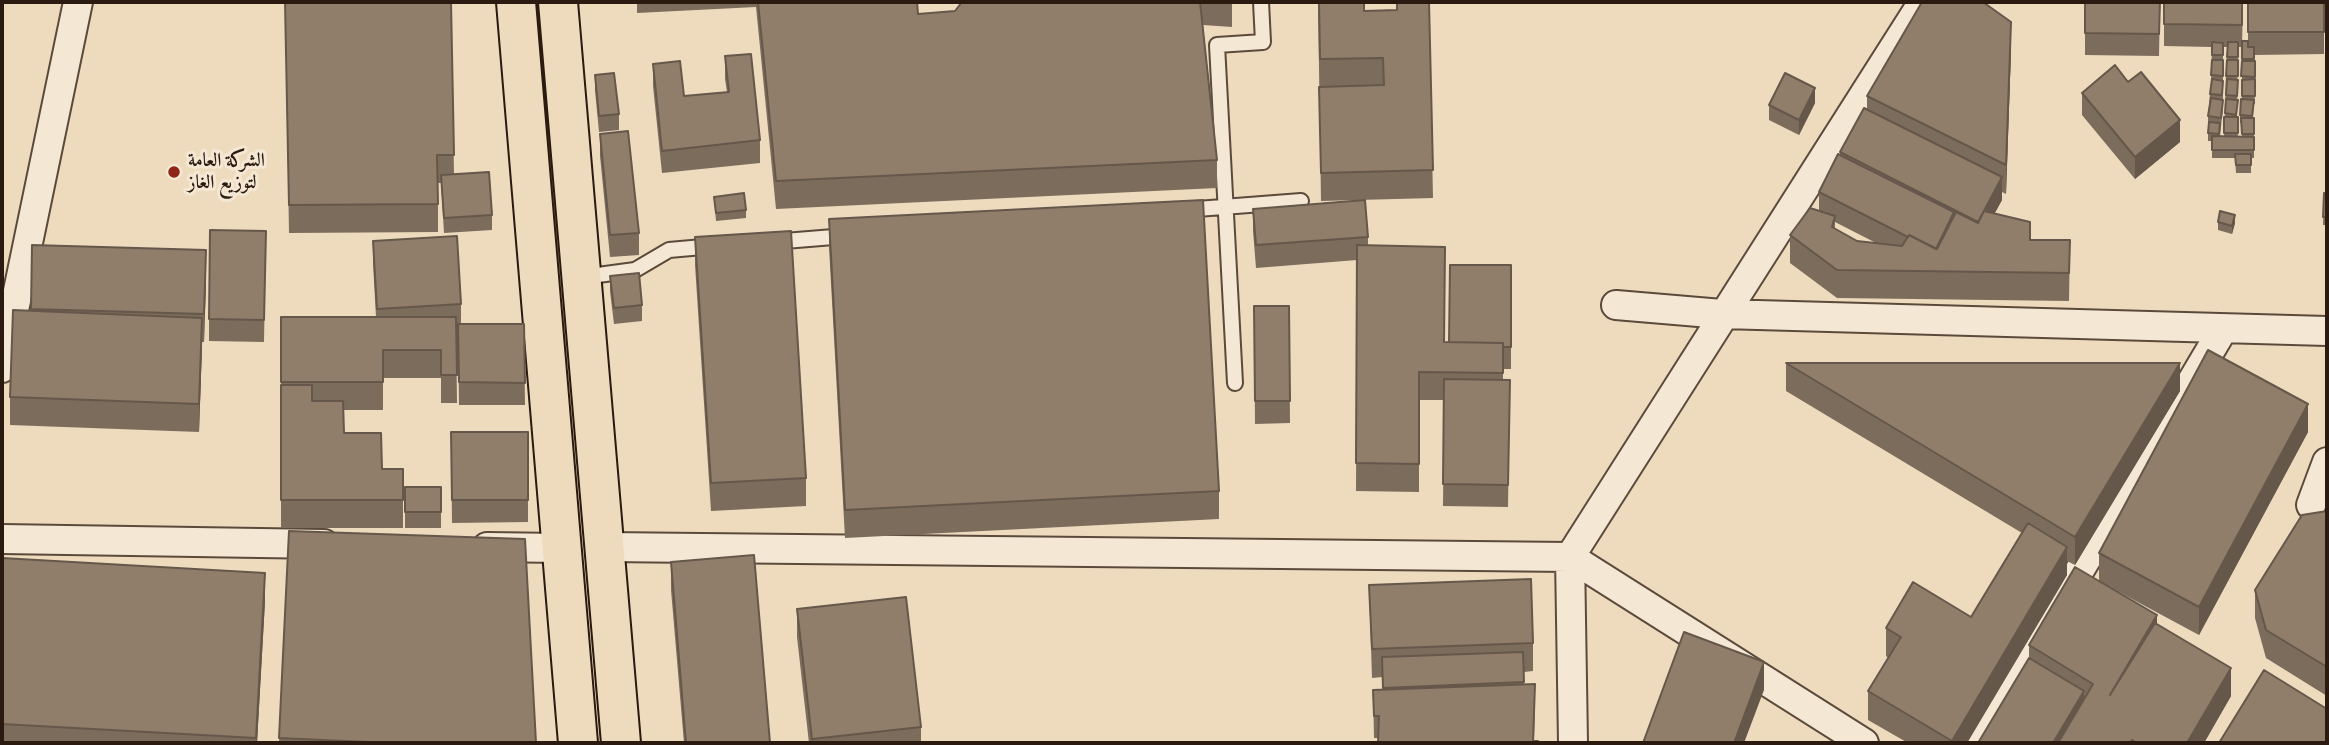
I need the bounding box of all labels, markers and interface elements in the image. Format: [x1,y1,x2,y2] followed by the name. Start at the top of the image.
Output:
[188,150,265,194] place label: الشركة العامة لتوزيع الغاز
[166,164,182,180] marker: الشركة العامة لتوزيع الغاز

